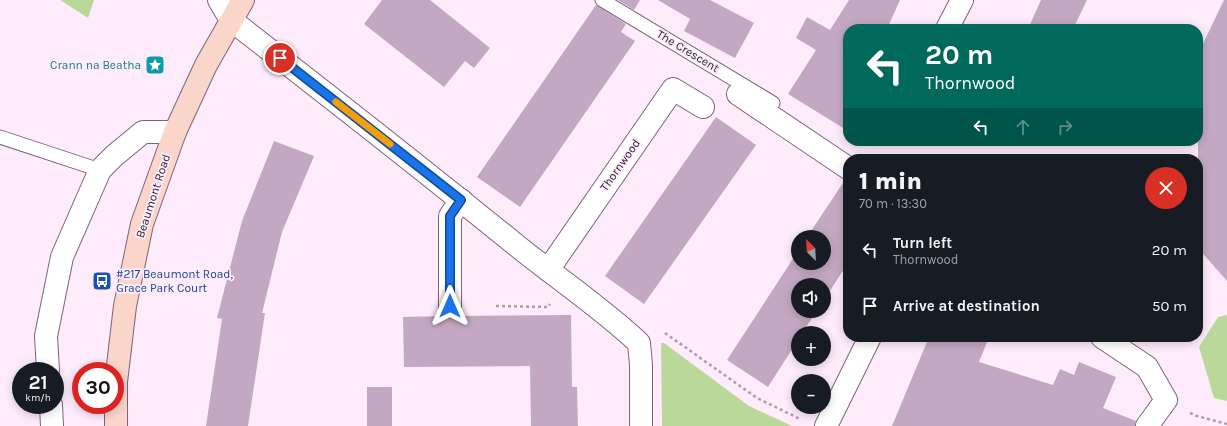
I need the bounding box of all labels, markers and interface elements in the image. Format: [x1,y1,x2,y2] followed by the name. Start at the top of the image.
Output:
[654,27,722,75] street label: The Crescent
[925,38,993,71] text: 20 m
[859,40,911,92] icon: left
[263,41,297,75] pin
[269,47,291,69] icon: arrive
[144,54,166,76] place icon: Crann na Beatha
[50,58,141,72] place label: Crann na Beatha
[925,72,1015,94] text: Thornwood
[970,116,992,138] icon: left
[1012,116,1034,138] icon: ahead
[1054,116,1076,138] icon: right
[597,136,643,194] street label: Thornwood
[133,152,173,240] street label: Beaumont Road
[859,167,922,195] text: 1 min
[1145,167,1187,209] button: close
[859,196,927,211] text: 70 m · 13:30
[791,230,831,270] north arrow
[791,230,831,414] map controls
[893,234,952,252] text: Turn left
[859,239,881,261] icon: left
[1152,241,1187,259] text: 20 m
[893,252,958,267] text: Thornwood
[116,267,233,295] place label: #217 Beaumont Road, Grace Park Court
[91,270,113,292] bus stop icon: #217 Beaumont Road, Grace Park Court
[791,278,831,318] button: sound
[429,285,471,327] position arrow
[859,295,881,317] icon: arrive
[893,297,1040,315] text: Arrive at destination
[1152,297,1187,315] text: 50 m
[791,326,831,366] button: +
[72,362,124,414] speed limit sign: 30
[28,371,48,394] text: 21
[791,374,831,414] button: −
[25,392,51,404] text: km/h

